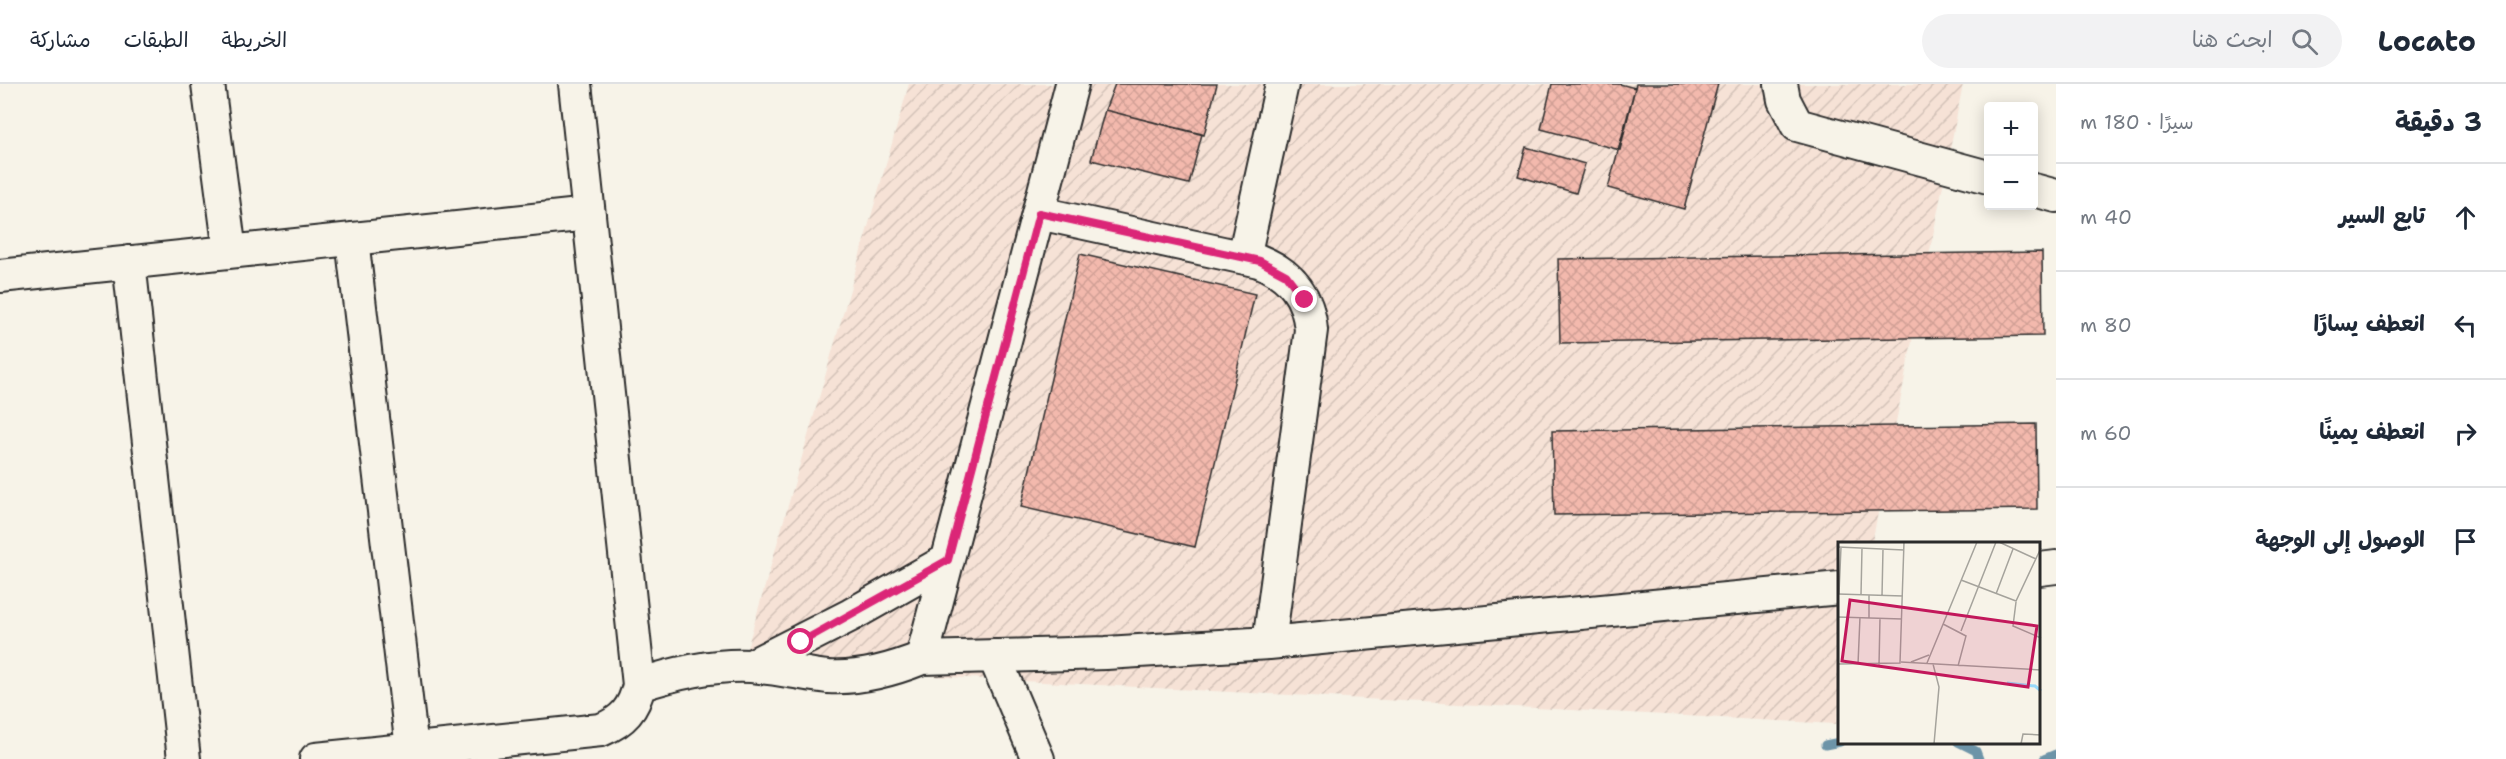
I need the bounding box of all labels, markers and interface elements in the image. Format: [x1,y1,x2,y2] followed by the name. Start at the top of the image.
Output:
[1922,14,2342,68] search box
[2378,22,2476,60] text: Locato
[2192,25,2273,54] text: ابحث هنا
[2288,25,2321,58] icon: search
[30,26,91,54] text: مشاركة
[124,26,189,54] text: الطبقات
[222,26,287,54] text: الخريطة
[1984,102,2038,210] map controls
[1984,102,2038,156] button: +
[2395,104,2482,139] text: 3 دقيقة
[2080,109,2194,135] text: سيرًا · 180 m
[1984,156,2038,210] button: −
[2339,201,2425,230] text: تابع السير
[2449,201,2482,234] icon: ahead
[2080,204,2132,230] text: 40 m
[1291,286,1317,312] route end
[2313,309,2425,338] text: انعطف يسارًا
[2449,309,2482,342] icon: left
[2080,312,2132,338] text: 80 m
[2319,417,2425,446] text: انعطف يمينًا
[2449,417,2482,450] icon: right
[2080,420,2132,446] text: 60 m
[2255,525,2425,554] text: الوصول إلى الوجهة
[2449,525,2482,558] icon: arrive
[1838,542,2041,744] inset map
[787,628,813,654] route start

